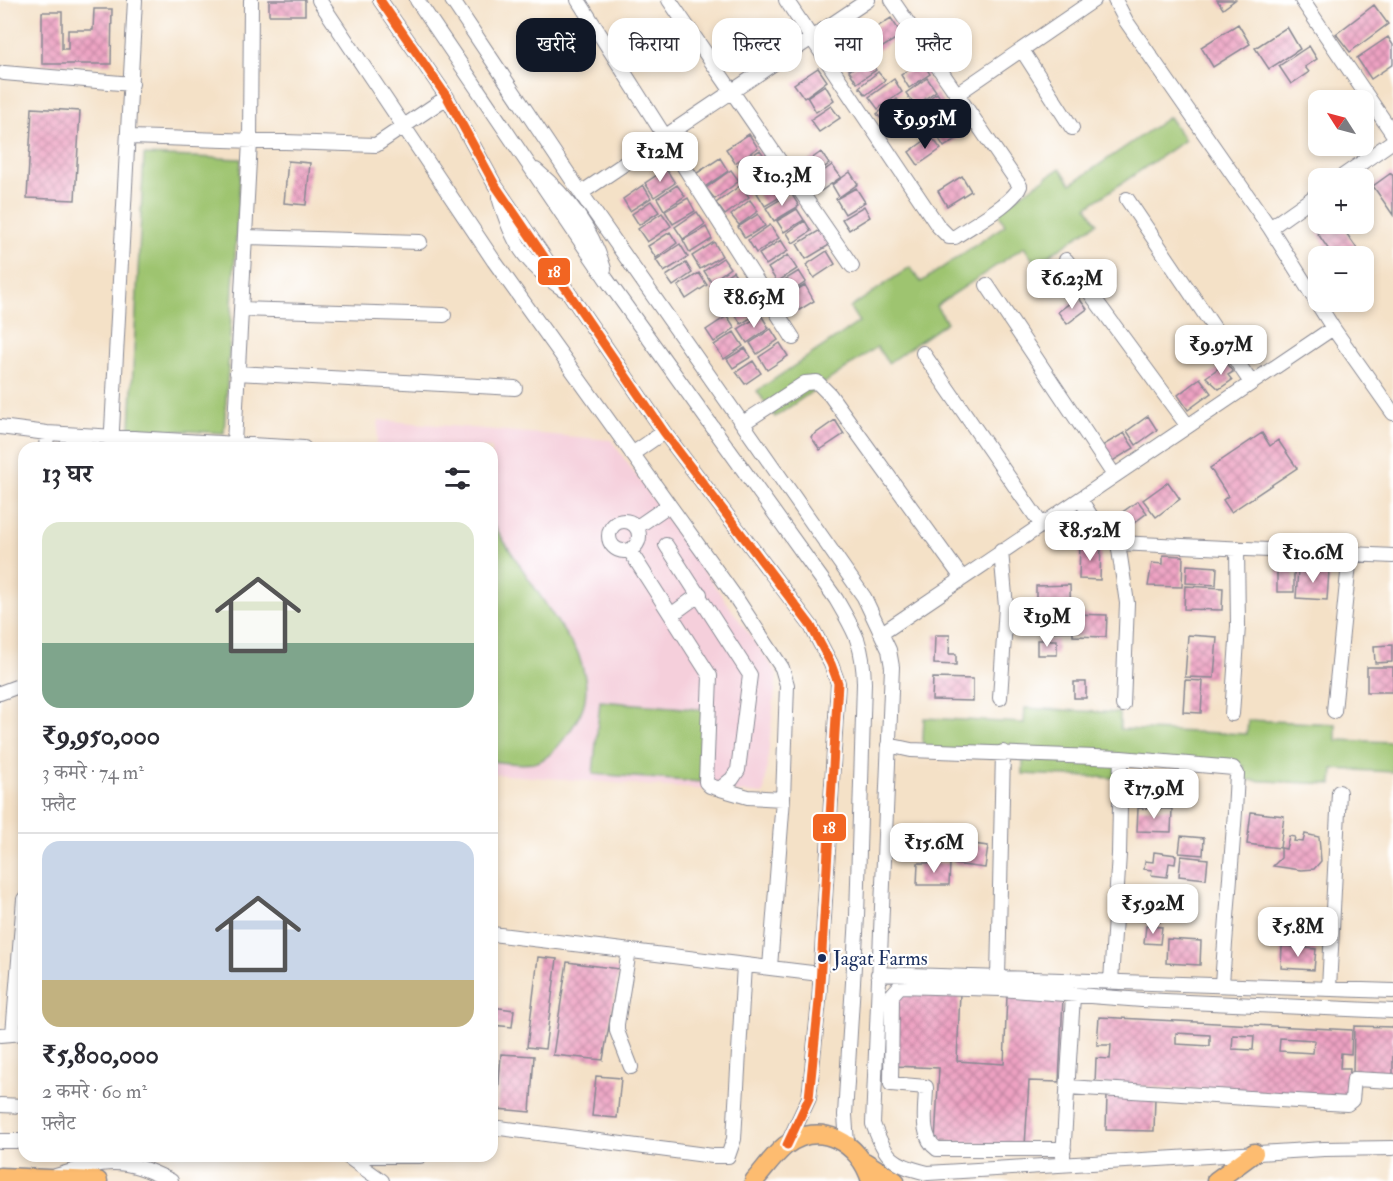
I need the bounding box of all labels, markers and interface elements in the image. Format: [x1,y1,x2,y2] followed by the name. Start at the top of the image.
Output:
[516,18,596,72] chip: खरीदें
[608,18,700,72] chip: किराया
[712,18,802,72] chip: फ़िल्टर
[814,18,883,72] chip: नया
[895,18,972,72] chip: फ़्लैट
[1308,90,1374,156] north arrow
[1308,90,1374,312] map controls
[876,99,974,150] pin: ₹9.95M
[893,106,957,131] text: ₹9.95M
[624,132,696,183] pin: ₹12M
[636,139,684,164] text: ₹12M
[733,156,831,207] pin: ₹10.3M
[752,163,812,188] text: ₹10.3M
[1308,168,1374,234] button: +
[1308,246,1374,312] button: −
[537,257,571,286] line badge: 18
[1023,259,1121,310] pin: ₹6.23M
[547,262,561,282] text: 18
[1041,266,1103,291] text: ₹6.23M
[705,278,803,329] pin: ₹8.63M
[723,285,785,310] text: ₹8.63M
[1172,325,1270,376] pin: ₹9.97M
[1189,332,1253,357] text: ₹9.97M
[42,458,93,490] text: 13 घर
[441,462,474,495] icon: filters
[1041,511,1139,562] pin: ₹8.52M
[1059,518,1121,543] text: ₹8.52M
[1264,533,1362,584] pin: ₹10.6M
[1282,540,1344,565] text: ₹10.6M
[204,561,312,669] icon: home
[1011,597,1083,648] pin: ₹19M
[1023,604,1071,629] text: ₹19M
[42,720,160,752] text: ₹9,950,000
[42,760,144,785] text: 3 कमरे · 74 m²
[1105,769,1203,820] pin: ₹17.9M
[1124,776,1184,801] text: ₹17.9M
[42,792,75,817] text: फ़्लैट
[812,813,847,842] line badge: 18
[822,818,836,838] text: 18
[885,823,983,874] pin: ₹15.6M
[904,830,964,855] text: ₹15.6M
[204,880,312,988] icon: home
[1104,884,1202,935] pin: ₹5.92M
[1121,891,1185,916] text: ₹5.92M
[1256,907,1340,958] pin: ₹5.8M
[1272,914,1324,939] text: ₹5.8M
[832,946,928,971] place label: Jagat Farms
[816,952,828,964] marker: Jagat Farms
[42,1039,159,1071] text: ₹5,800,000
[42,1079,147,1104] text: 2 कमरे · 60 m²
[42,1111,75,1136] text: फ़्लैट

